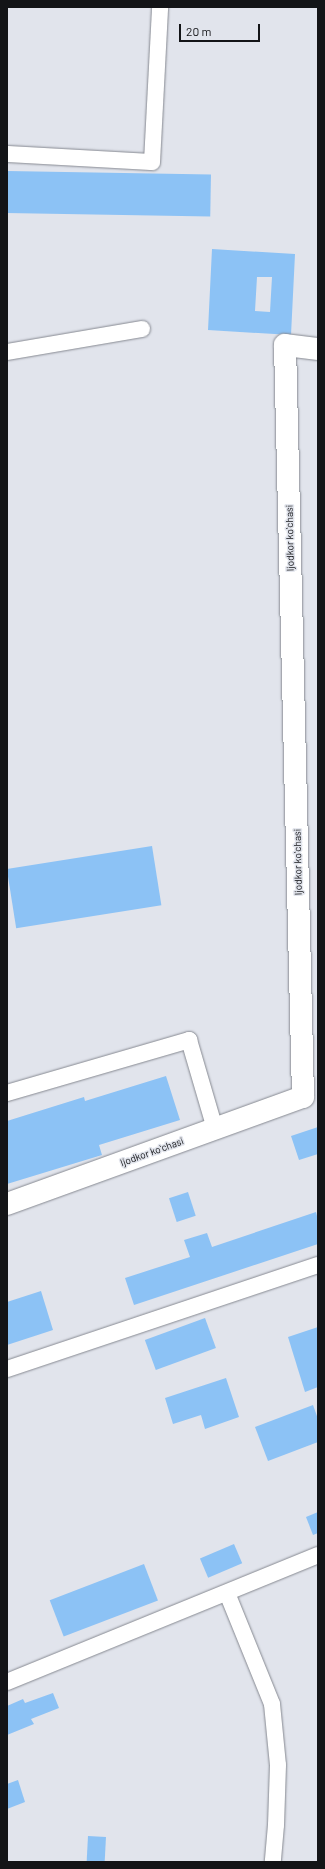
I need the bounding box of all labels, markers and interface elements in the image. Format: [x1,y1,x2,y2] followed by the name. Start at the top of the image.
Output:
[181,16,262,42] scale bar
[186,24,212,38] text: 20 m
[283,505,297,571] street label: Ijodkor koʻchasi
[291,829,305,895] street label: Ijodkor koʻchasi
[119,1135,185,1169] street label: Ijodkor koʻchasi

